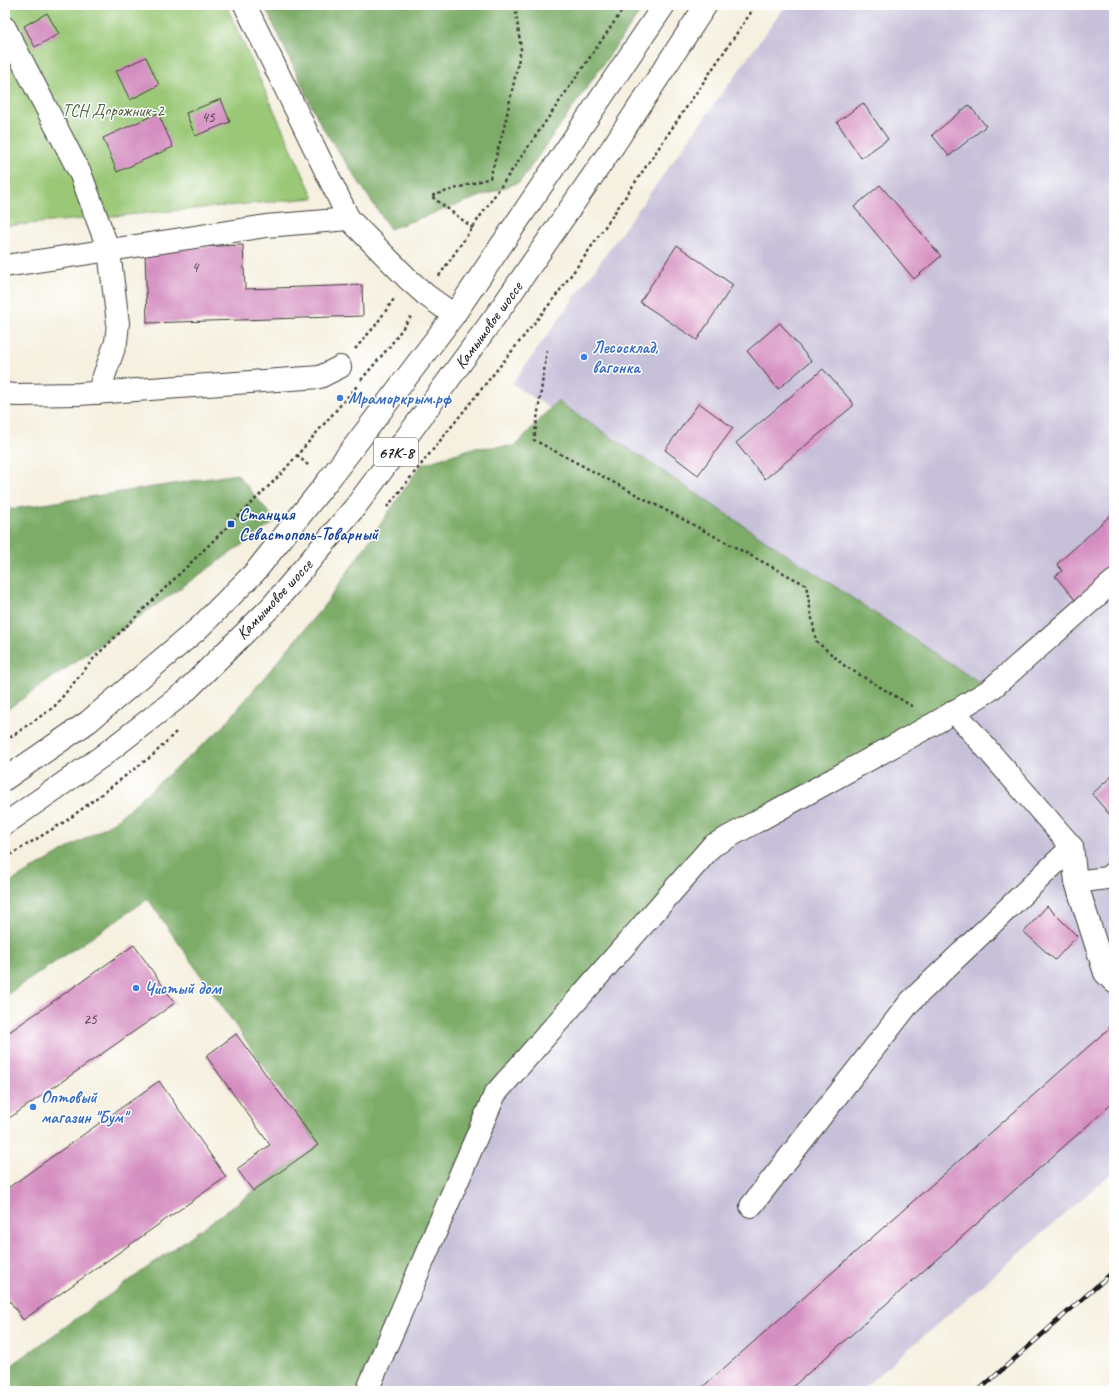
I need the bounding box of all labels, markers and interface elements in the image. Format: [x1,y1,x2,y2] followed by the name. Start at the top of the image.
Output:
[62,100,165,121] park label: ТСН Дорожник-2
[201,108,216,127] house number: 45
[192,258,200,277] house number: 4
[450,277,528,373] street label: Камышовое шоссе
[592,337,659,378] place label: Лесосклад, вагонка
[579,352,589,362] marker: Лесосклад, вагонка
[348,388,453,409] place label: Мраморкрым.рф
[335,393,345,403] marker: Мраморкрым.рф
[374,438,418,466] road number: 67К-8
[239,504,380,545] place label: Станция Севастополь-Товарный
[226,519,236,529] marker: Станция Севастополь-Товарный
[232,554,318,644] street label: Камышовое шоссе
[144,978,222,999] place label: Чистый дом
[131,983,141,993] marker: Чистый дом
[83,1010,98,1029] house number: 25
[41,1087,131,1128] place label: Оптовый магазин "Бум"
[28,1102,38,1112] marker: Оптовый магазин "Бум"

